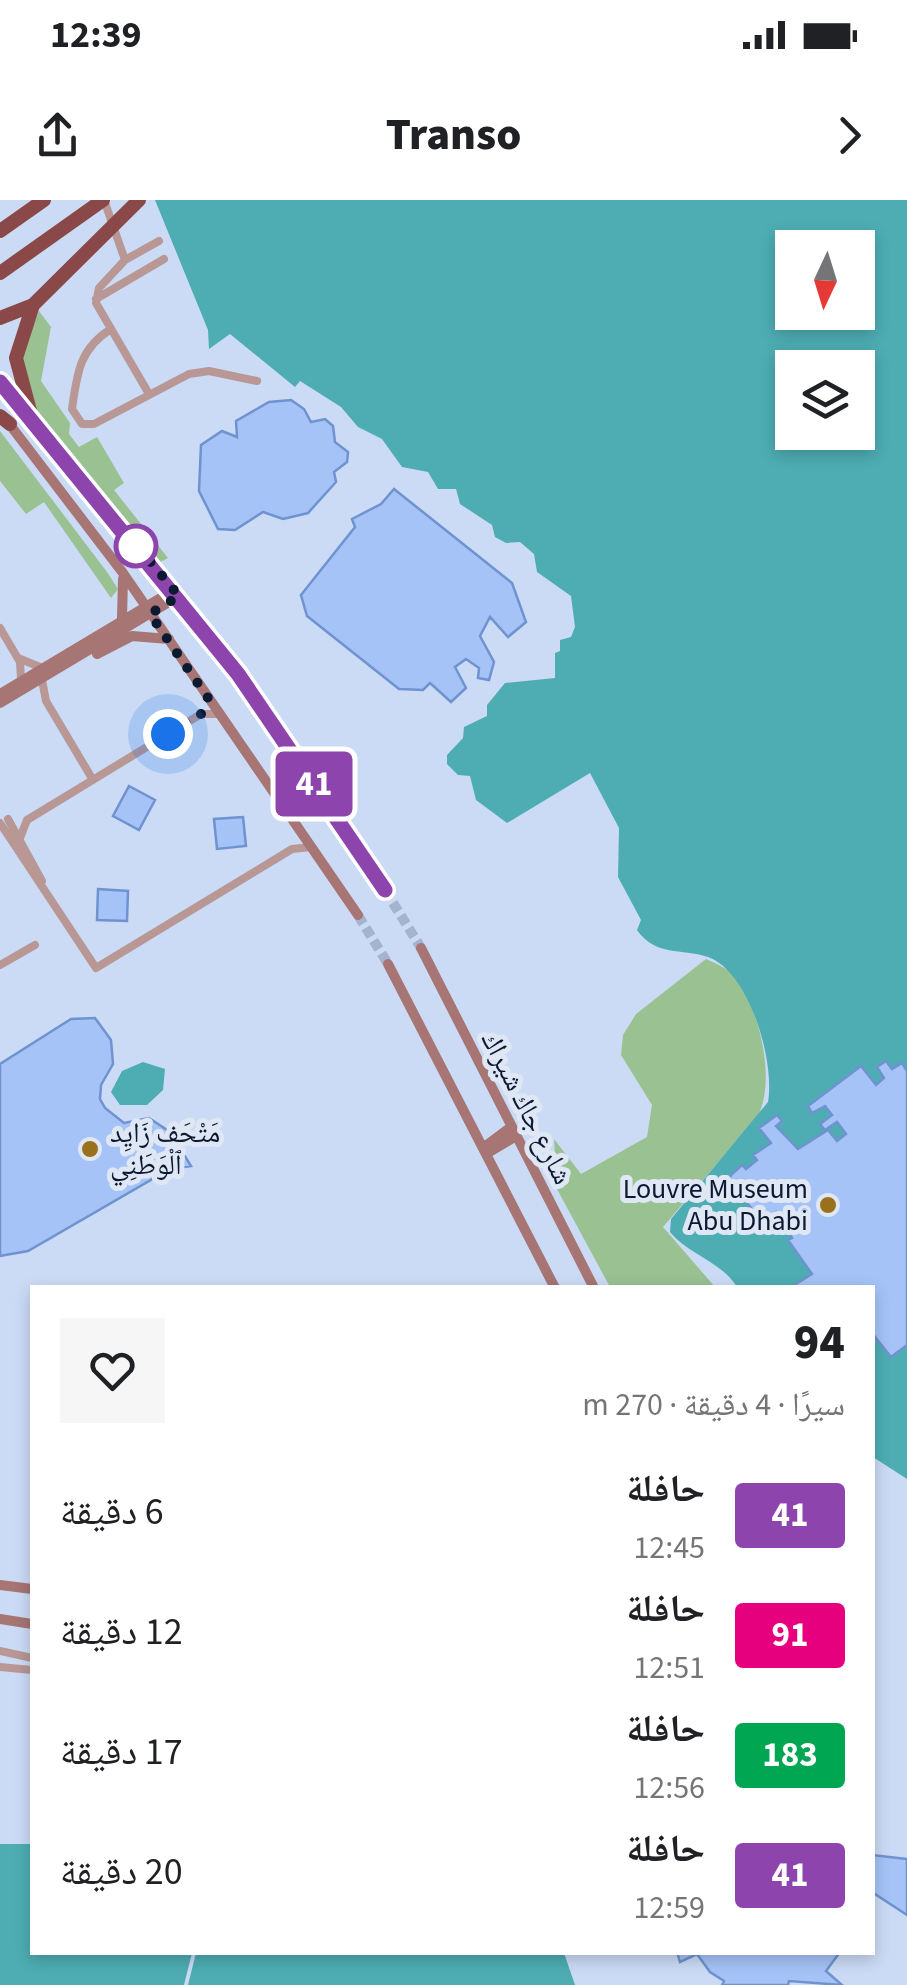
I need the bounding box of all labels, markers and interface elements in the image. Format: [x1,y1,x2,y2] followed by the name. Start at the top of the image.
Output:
[50,8,142,62] text: 12:39
[386,103,521,167] text: Transo
[30,108,85,163] icon: share
[822,108,877,163] icon: forward
[775,230,875,330] north arrow
[775,230,875,450] map controls
[775,350,875,450] button: layers
[115,525,157,567] unlabelled marker
[143,709,193,759] your location
[269,752,359,816] line badge: 41
[296,759,332,809] text: 41
[471,1024,583,1192] street label: شارع جاك شيراك
[110,1113,220,1187] place label: مَتْحَف زَايِد ٱلْوَطَنِي
[79,1138,101,1160] marker: مَتْحَف زَايِد ٱلْوَطَنِي
[623,1169,808,1241] place label: Louvre Museum Abu Dhabi
[817,1194,839,1216] marker: Louvre Museum Abu Dhabi
[794,1309,845,1377] text: 94
[60,1318,165,1423] button: heart
[582,1382,845,1428] text: سيرًا · 4 دقيقة · 270 m
[626,1462,705,1516] text: حافلة
[60,1485,164,1539] text: 6 دقيقة
[772,1490,808,1540] text: 41
[633,1525,705,1571] text: 12:45
[626,1582,705,1636] text: حافلة
[60,1605,183,1659] text: 12 دقيقة
[772,1610,808,1660] text: 91
[633,1645,705,1691] text: 12:51
[626,1702,705,1756] text: حافلة
[60,1725,183,1779] text: 17 دقيقة
[762,1730,818,1780] text: 183
[633,1765,705,1811] text: 12:56
[626,1822,705,1876] text: حافلة
[60,1845,183,1899] text: 20 دقيقة
[772,1850,808,1900] text: 41
[633,1885,705,1931] text: 12:59

